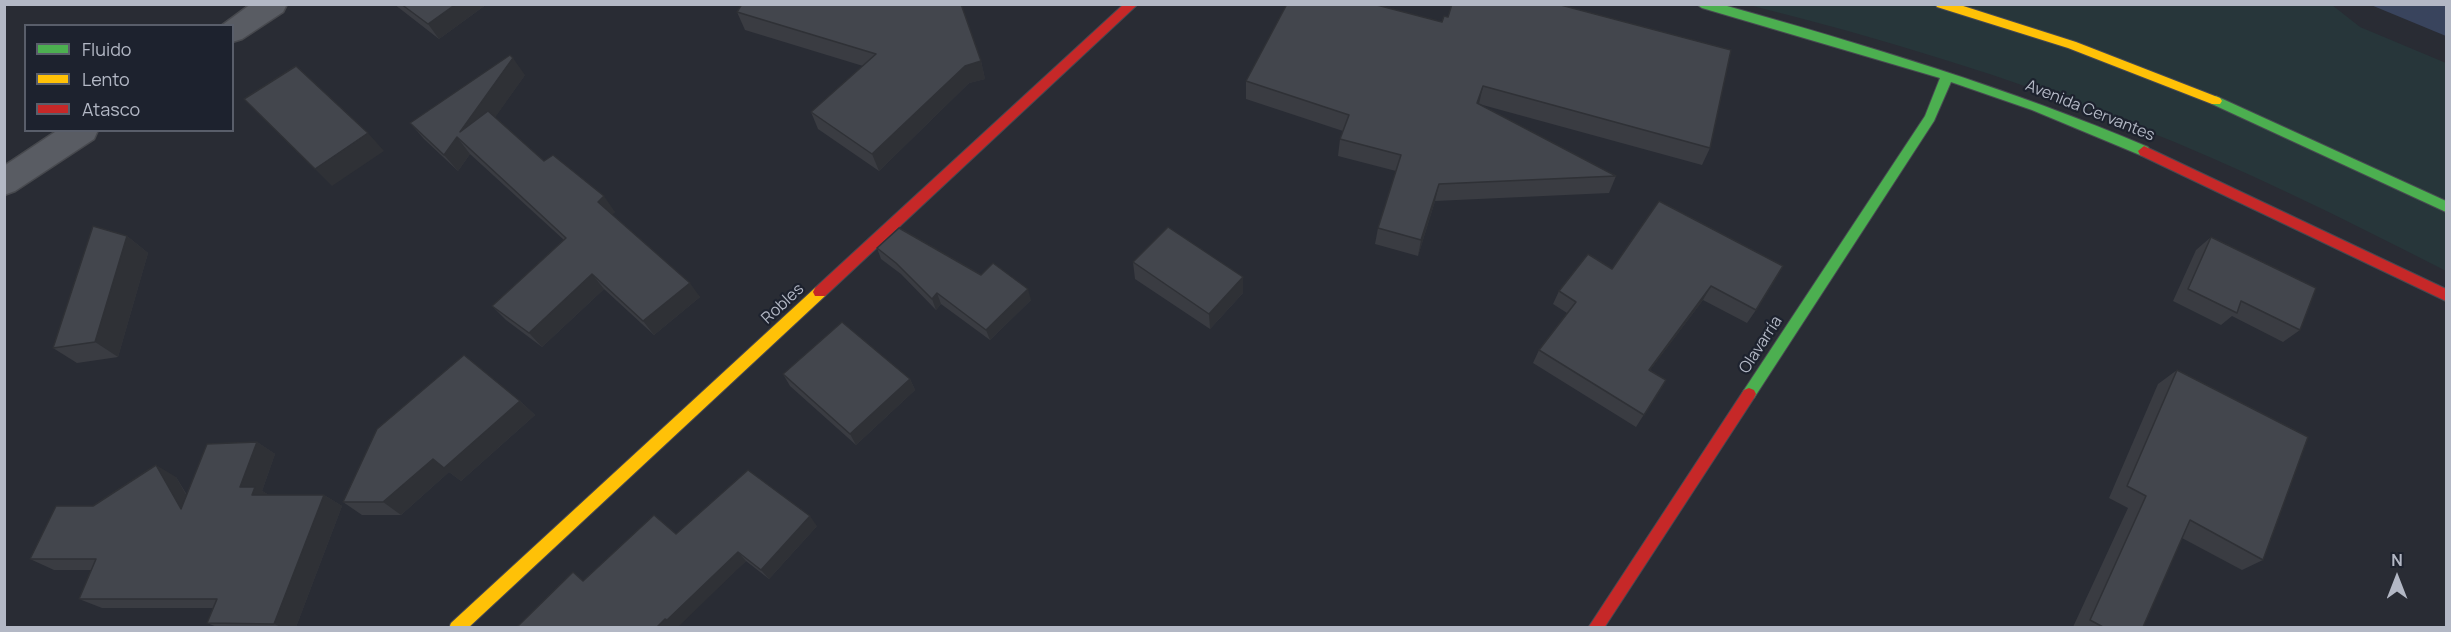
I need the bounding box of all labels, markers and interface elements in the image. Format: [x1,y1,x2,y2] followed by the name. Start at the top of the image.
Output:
[24,24,234,132] legend
[82,37,131,61] text: Fluido
[82,67,130,91] text: Lento
[2023,76,2157,146] street label: Avenida Cervantes
[82,97,140,121] text: Atasco
[758,280,808,328] street label: Robles
[1735,313,1787,377] street label: Olavarría
[2367,548,2427,608] north arrow
[2391,549,2403,571] text: N

